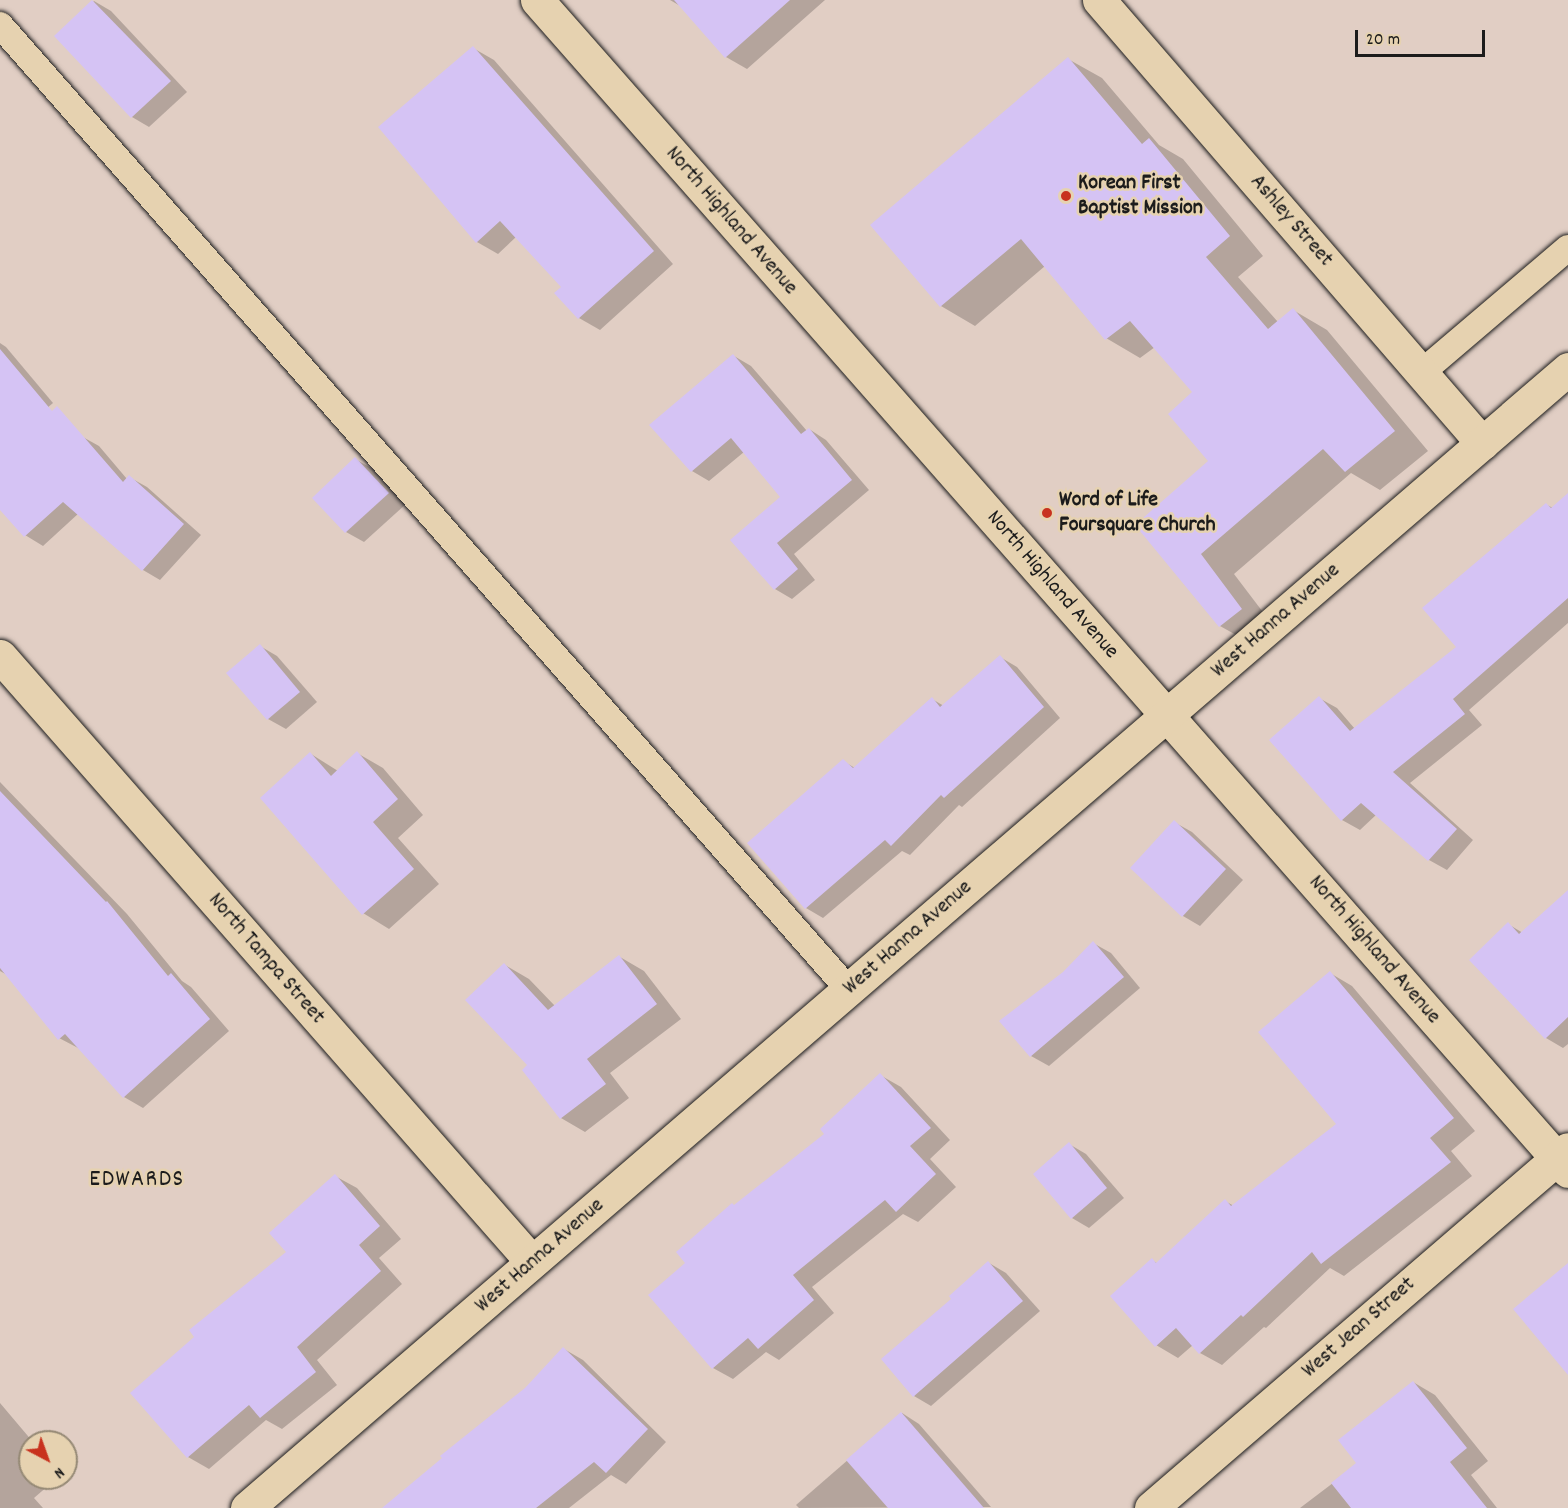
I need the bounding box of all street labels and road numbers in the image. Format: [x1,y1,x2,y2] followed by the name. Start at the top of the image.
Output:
[659,141,803,301] street label: North Highland Avenue
[1244,169,1338,273] street label: Ashley Street
[980,505,1124,665] street label: North Highland Avenue
[1206,558,1346,684] street label: West Hanna Avenue
[1302,870,1446,1030] street label: North Highland Avenue
[838,875,978,1001] street label: West Hanna Avenue
[202,888,330,1030] street label: North Tampa Street
[470,1193,610,1319] street label: West Hanna Avenue
[1297,1272,1421,1384] street label: West Jean Street

